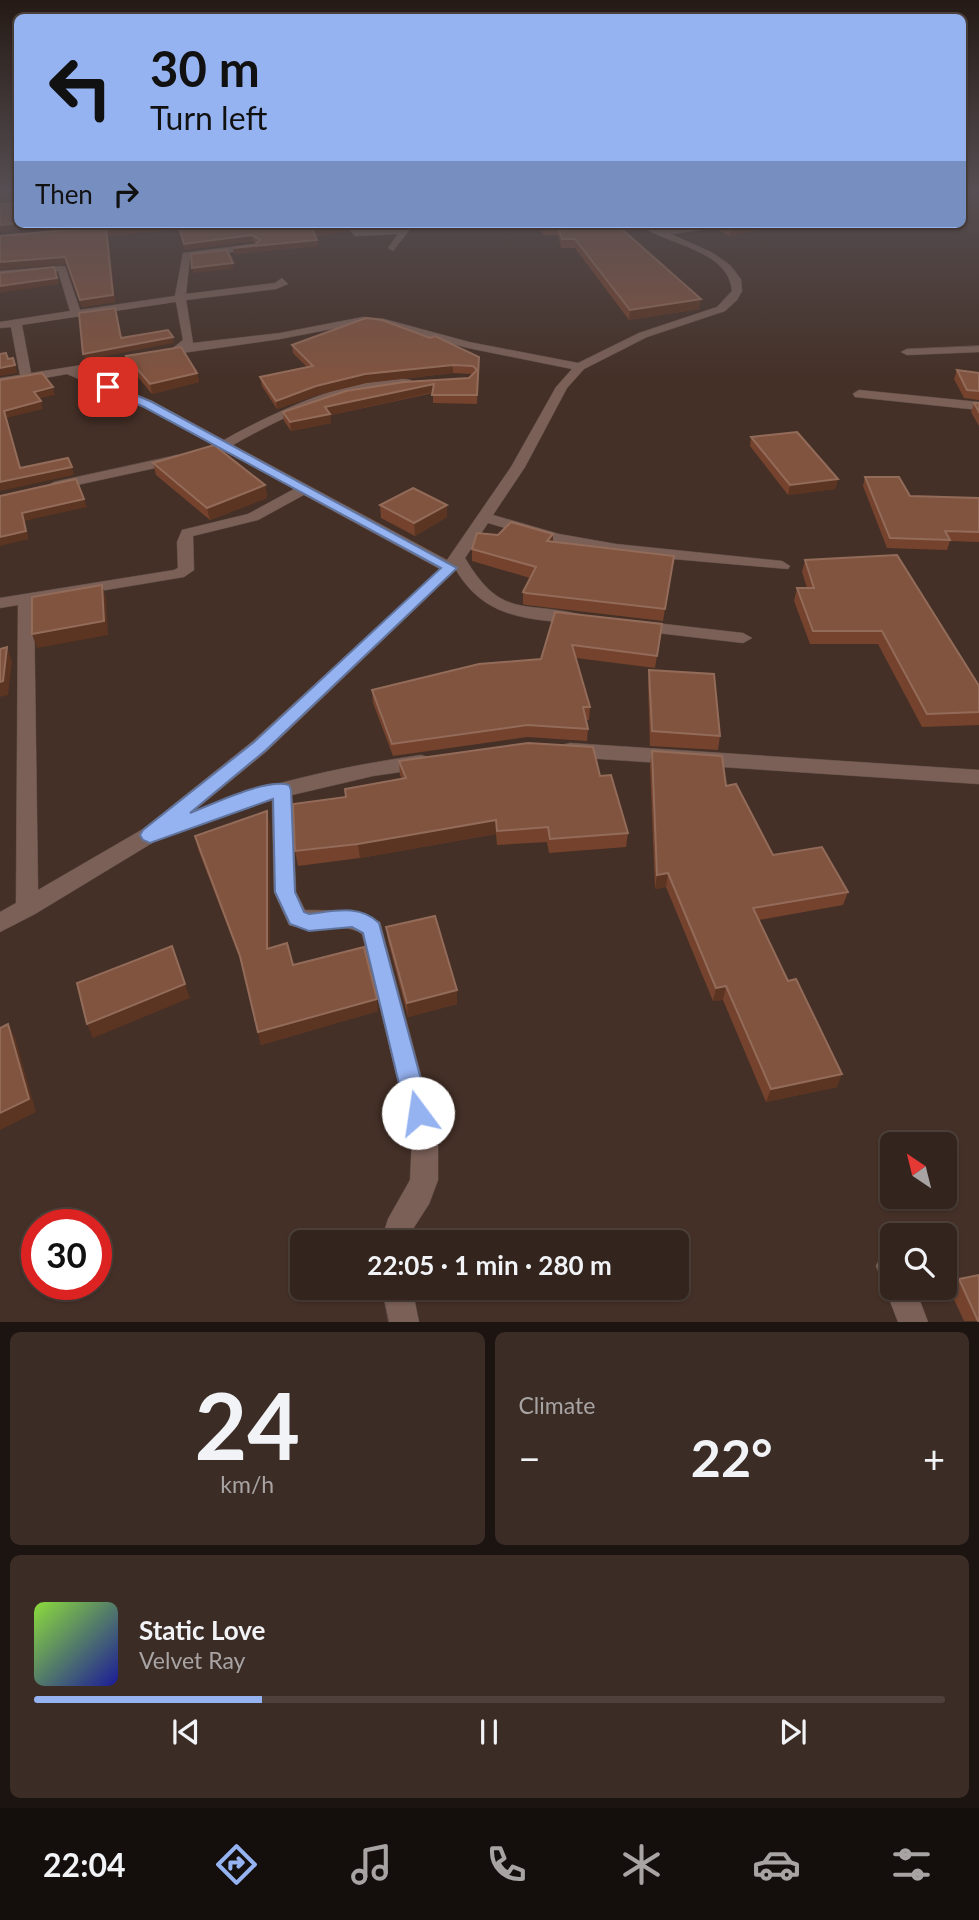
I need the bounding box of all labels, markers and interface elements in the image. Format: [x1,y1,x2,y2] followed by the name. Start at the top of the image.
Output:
[150,39,260,97] text: 30 m
[35,42,126,133] icon: left
[150,98,267,137] text: Turn left
[107,175,145,213] icon: right
[35,178,93,210] text: Then
[78,357,138,417] pin
[89,368,127,406] icon: arrive
[381,1076,455,1150] position arrow
[880,1132,957,1209] north arrow
[880,1132,957,1300] map controls
[21,1209,112,1300] speed limit sign: 30
[880,1223,957,1300] button: search
[367,1249,612,1281] text: 22:05 · 1 min · 280 m
[194,1370,300,1479] text: 24
[519,1391,595,1419] text: Climate
[691,1426,773,1488] text: 22°
[519,1435,541,1481] text: −
[923,1435,945,1481] text: +
[220,1470,274,1498] text: km/h
[139,1614,266,1646] text: Static Love
[139,1646,245,1674] text: Velvet Ray
[167,1713,205,1751] icon: previous
[470,1713,508,1751] icon: pause
[774,1713,812,1751] icon: next
[212,1840,261,1889] icon: directions
[347,1840,396,1889] icon: music
[482,1840,531,1889] icon: phone
[617,1840,666,1889] icon: climate
[752,1840,801,1889] icon: car
[887,1840,936,1889] icon: filters
[43,1845,126,1884] text: 22:04

